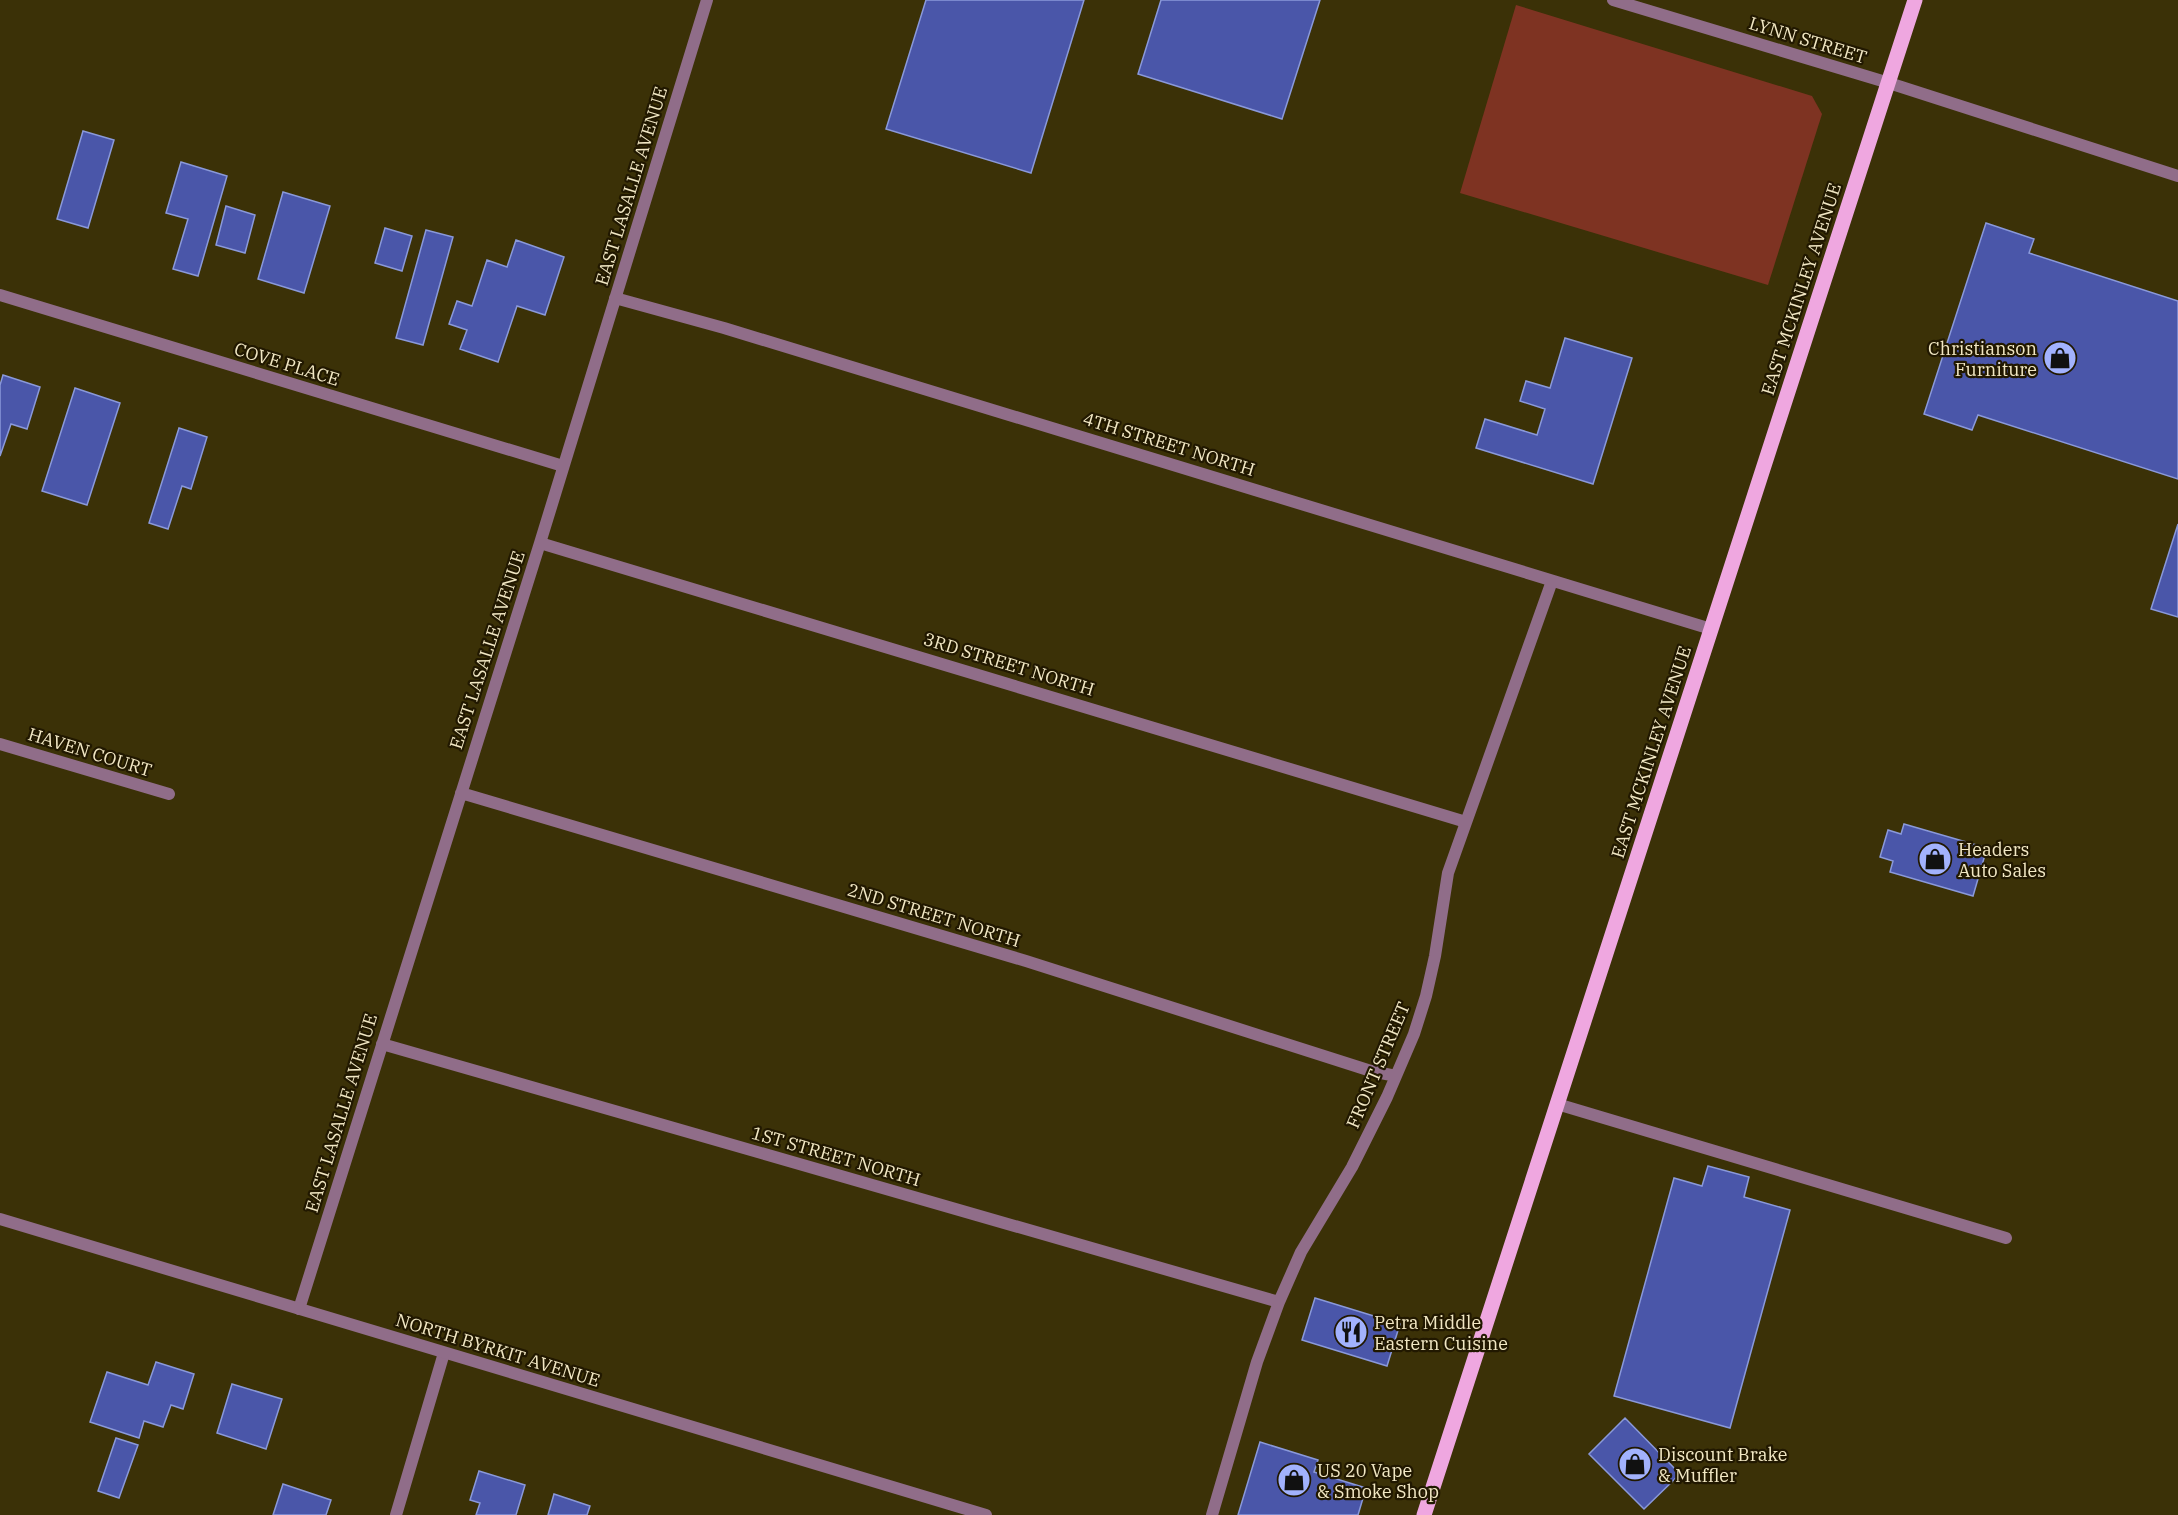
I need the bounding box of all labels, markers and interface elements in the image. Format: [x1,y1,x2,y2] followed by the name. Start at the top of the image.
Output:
[1746,11,1870,69] street label: LYNN STREET
[590,84,672,288] street label: EAST LASALLE AVENUE
[1756,180,1846,398] street label: EAST MCKINLEY AVENUE
[232,337,342,391] street label: COVE PLACE
[1928,337,2037,381] place label: Christianson Furniture
[2042,340,2078,376] shop icon: Christianson Furniture
[1080,407,1258,481] street label: 4TH STREET NORTH
[444,548,530,752] street label: EAST LASALLE AVENUE
[921,627,1097,701] street label: 3RD STREET NORTH
[1606,643,1696,861] street label: EAST MCKINLEY AVENUE
[25,722,155,782] street label: HAVEN COURT
[1958,838,2046,882] place label: Headers Auto Sales
[1917,841,1953,877] shop icon: Headers Auto Sales
[845,878,1023,952] street label: 2ND STREET NORTH
[1341,998,1415,1132] street label: FRONT STREET
[300,1011,382,1215] street label: EAST LASALLE AVENUE
[749,1121,923,1191] street label: 1ST STREET NORTH
[393,1308,603,1392] street label: NORTH BYRKIT AVENUE
[1374,1311,1508,1355] place label: Petra Middle Eastern Cuisine
[1333,1314,1369,1350] restaurant icon: Petra Middle Eastern Cuisine
[1658,1443,1787,1487] place label: Discount Brake & Muffler
[1617,1446,1653,1482] shop icon: Discount Brake & Muffler
[1317,1459,1439,1503] place label: US 20 Vape & Smoke Shop
[1276,1462,1312,1498] shop icon: US 20 Vape & Smoke Shop

